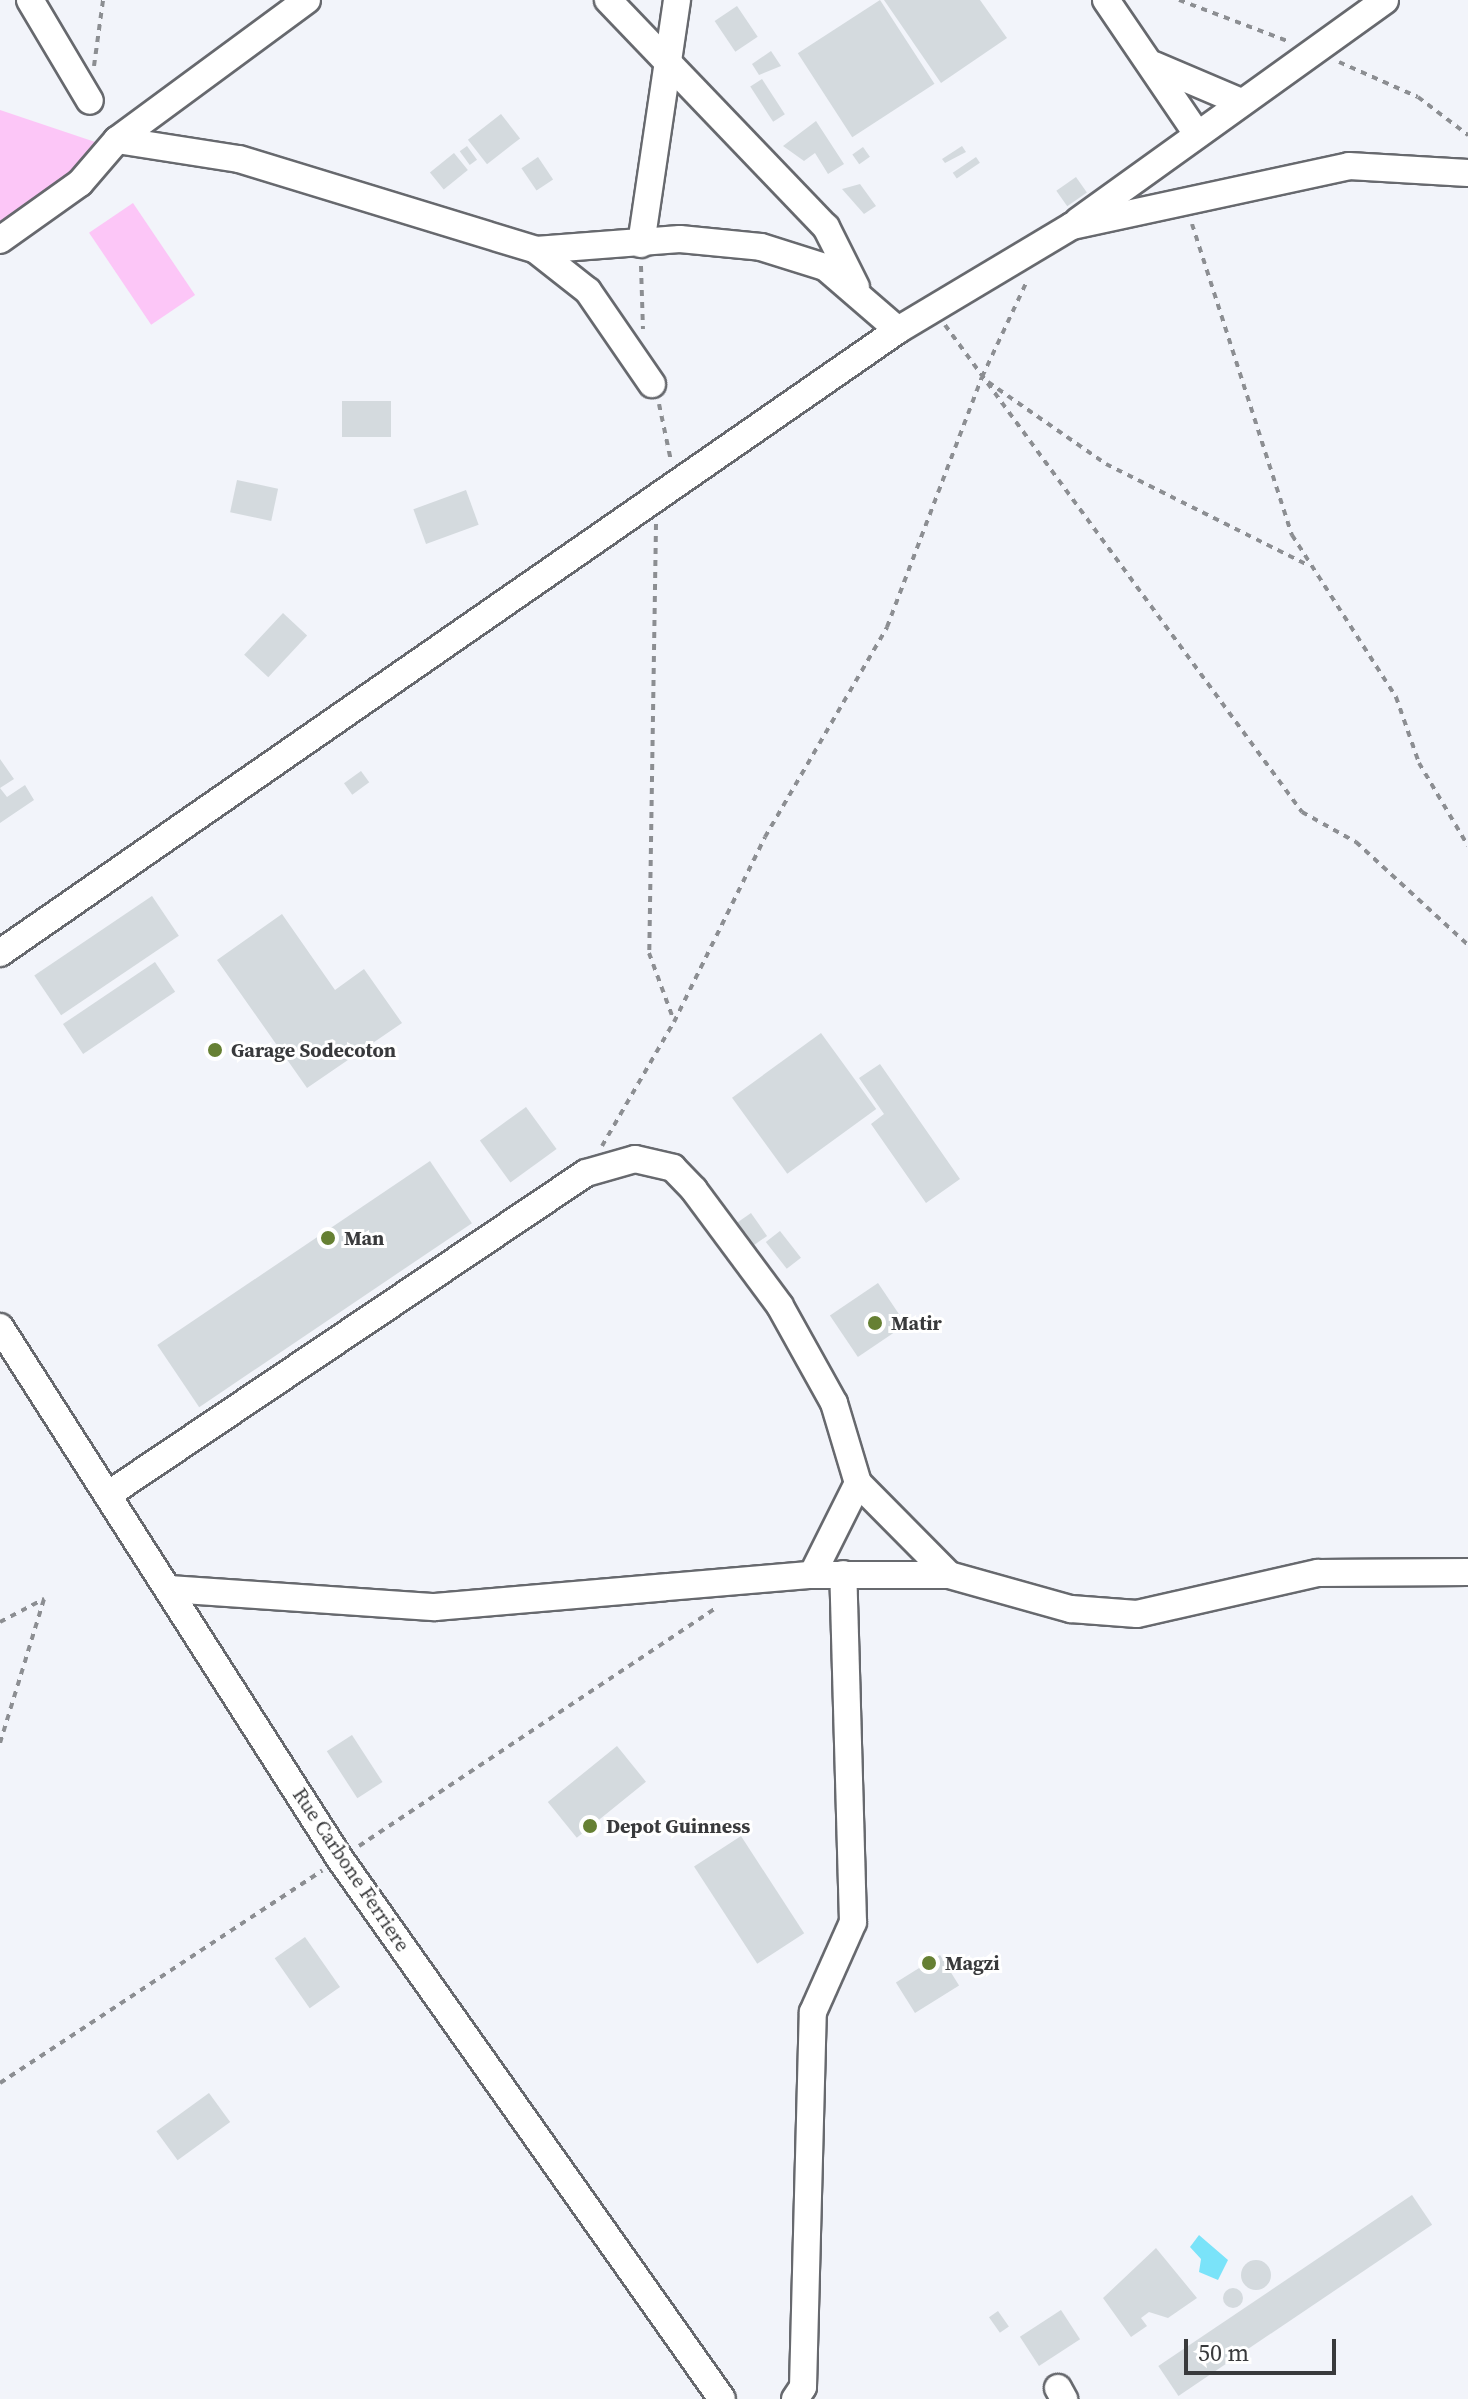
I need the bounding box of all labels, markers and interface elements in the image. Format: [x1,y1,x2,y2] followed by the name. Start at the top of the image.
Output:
[231,1038,396,1062] place label: Garage Sodecoton
[206,1041,224,1059] marker: Garage Sodecoton
[344,1226,384,1250] place label: Man
[319,1229,337,1247] marker: Man
[891,1311,942,1335] place label: Matir
[866,1314,884,1332] marker: Matir
[287,1784,415,1956] street label: Rue Carbone Ferriere
[606,1814,750,1838] place label: Depot Guinness
[581,1817,599,1835] marker: Depot Guinness
[945,1951,999,1975] place label: Magzi
[920,1954,938,1972] marker: Magzi
[1188,2323,1340,2373] scale bar
[1198,2336,1249,2369] text: 50 m

